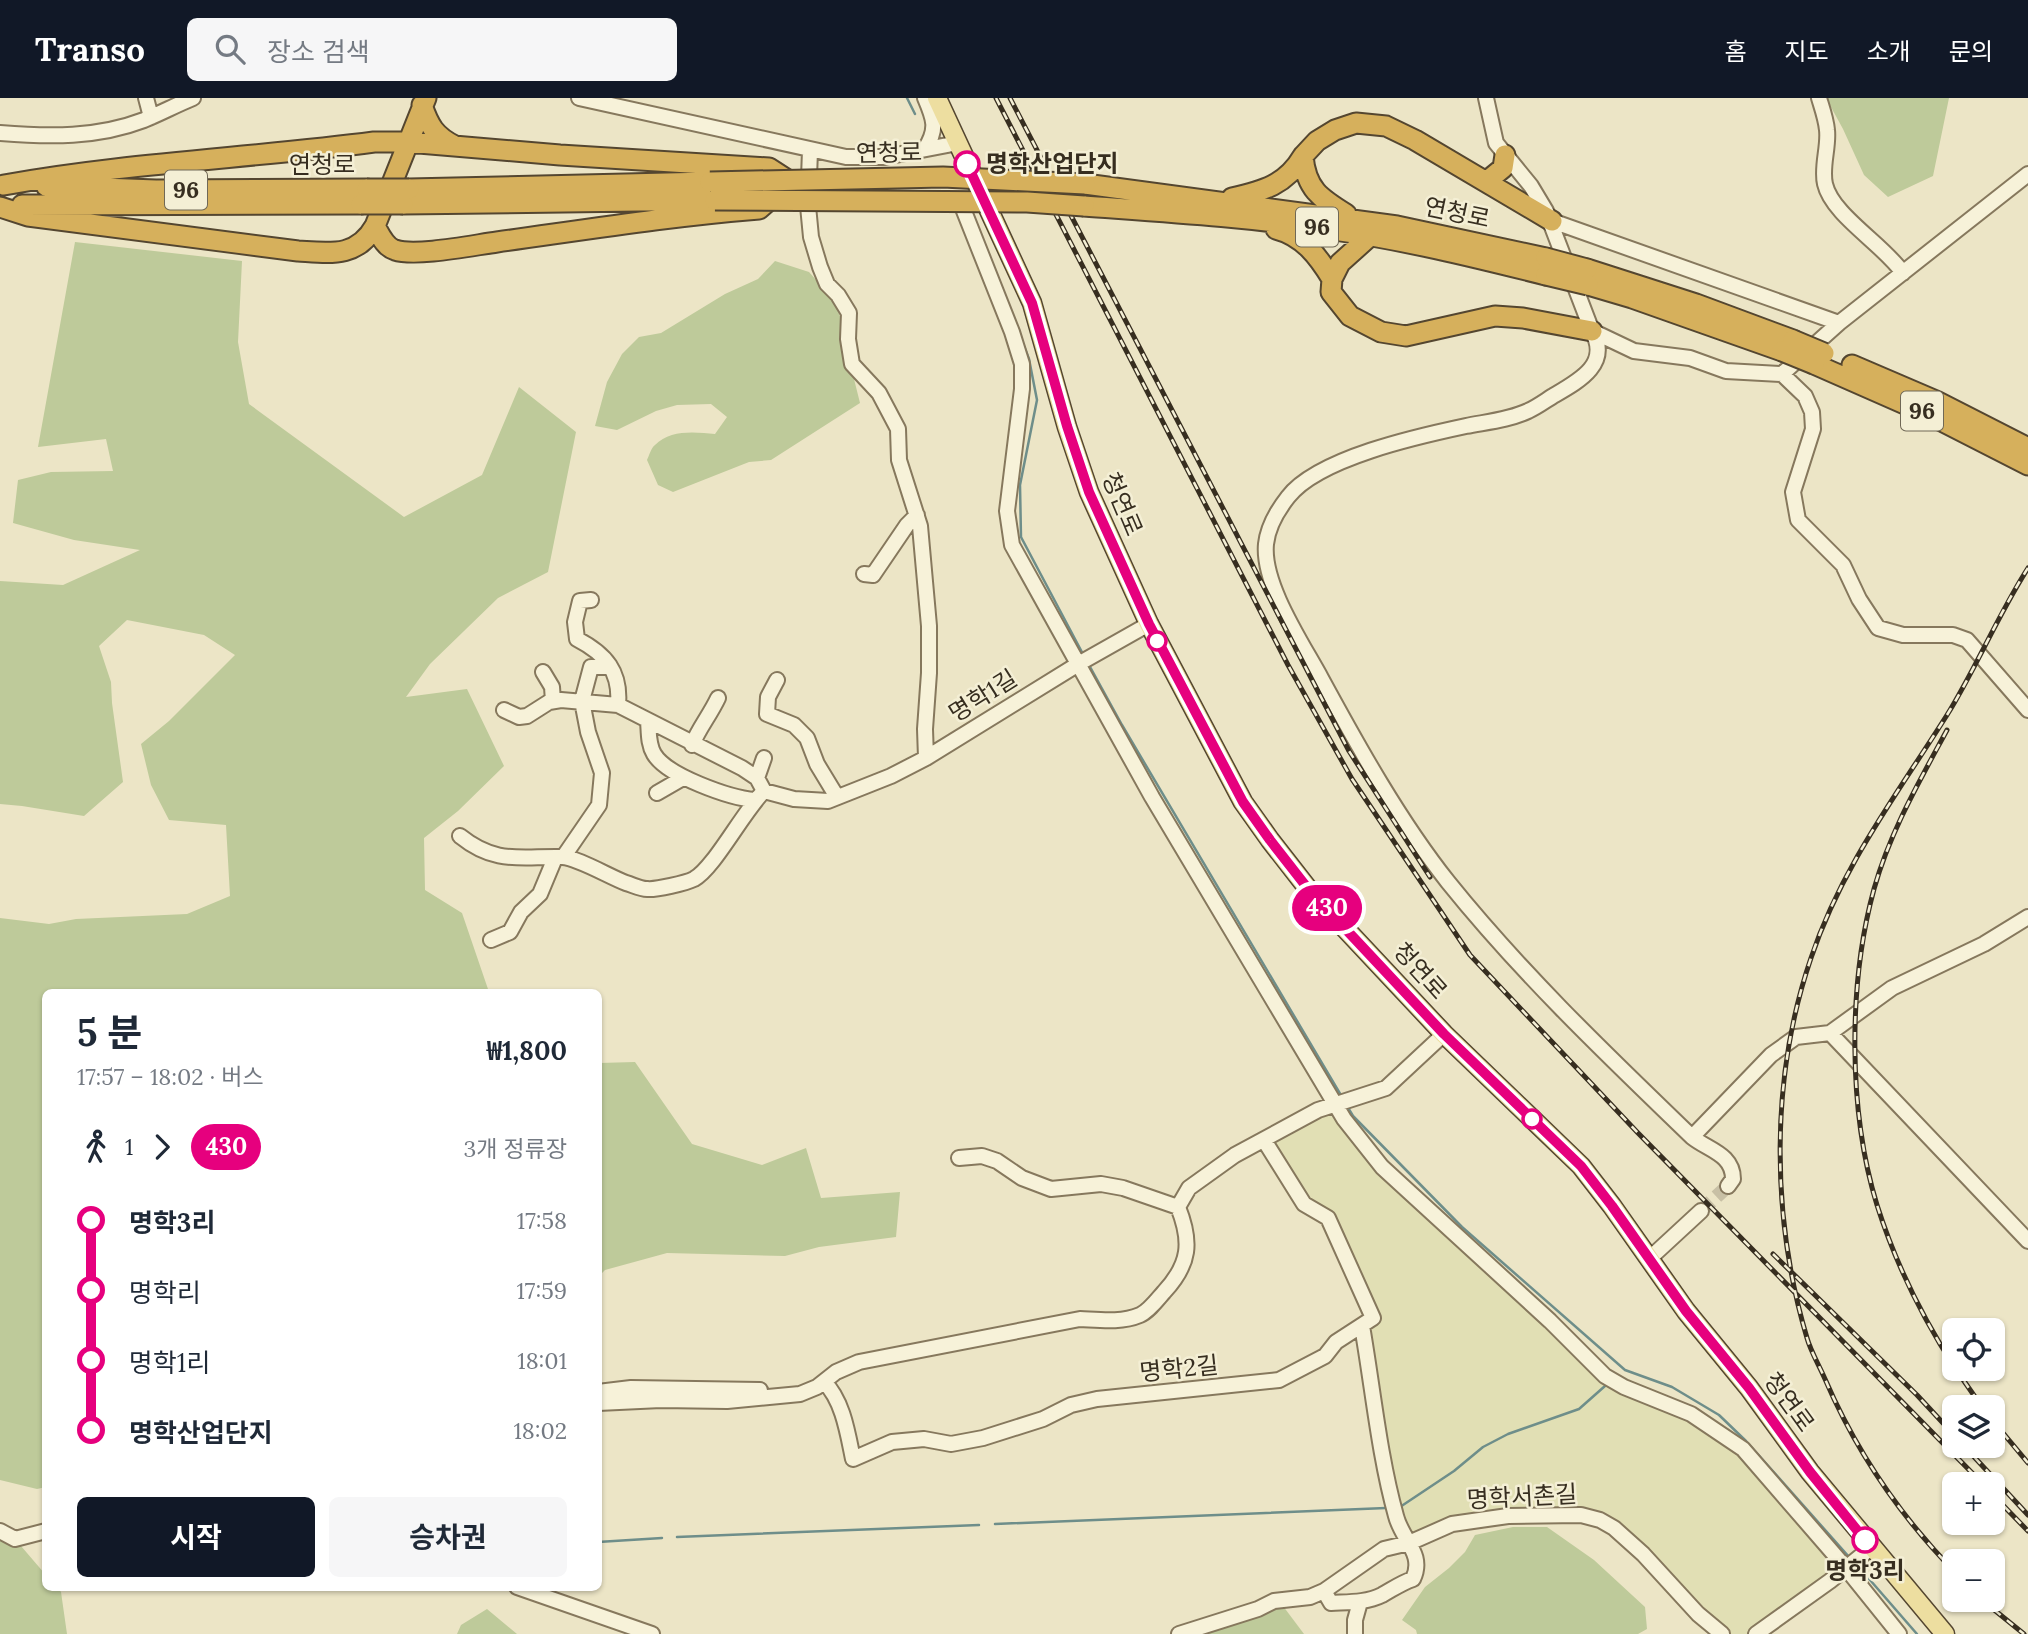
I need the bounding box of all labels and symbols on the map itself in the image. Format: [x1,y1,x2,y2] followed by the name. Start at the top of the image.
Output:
[856,136,922,169] street label: 연청로
[986,148,1118,179] place label: 명학산업단지
[289,149,355,180] street label: 연청로
[954,151,980,177] marker: 명학산업단지
[165,170,207,209] road number: 96
[1421,190,1493,235] street label: 연청로
[1296,208,1338,246] road number: 96
[1901,392,1943,430] road number: 96
[1095,467,1150,540] street label: 청연로
[1147,631,1167,651] unlabelled marker
[943,663,1023,729] street label: 명학1길
[1287,885,1367,931] line badge: 430
[1387,936,1454,1006] street label: 청연로
[1522,1109,1542,1129] unlabelled marker
[1138,1349,1220,1388] street label: 명학2길
[1757,1366,1821,1438] street label: 청연로
[1466,1478,1578,1515] street label: 명학서촌길
[1852,1527,1878,1553] marker: 명학3리
[1825,1555,1905,1586] place label: 명학3리

